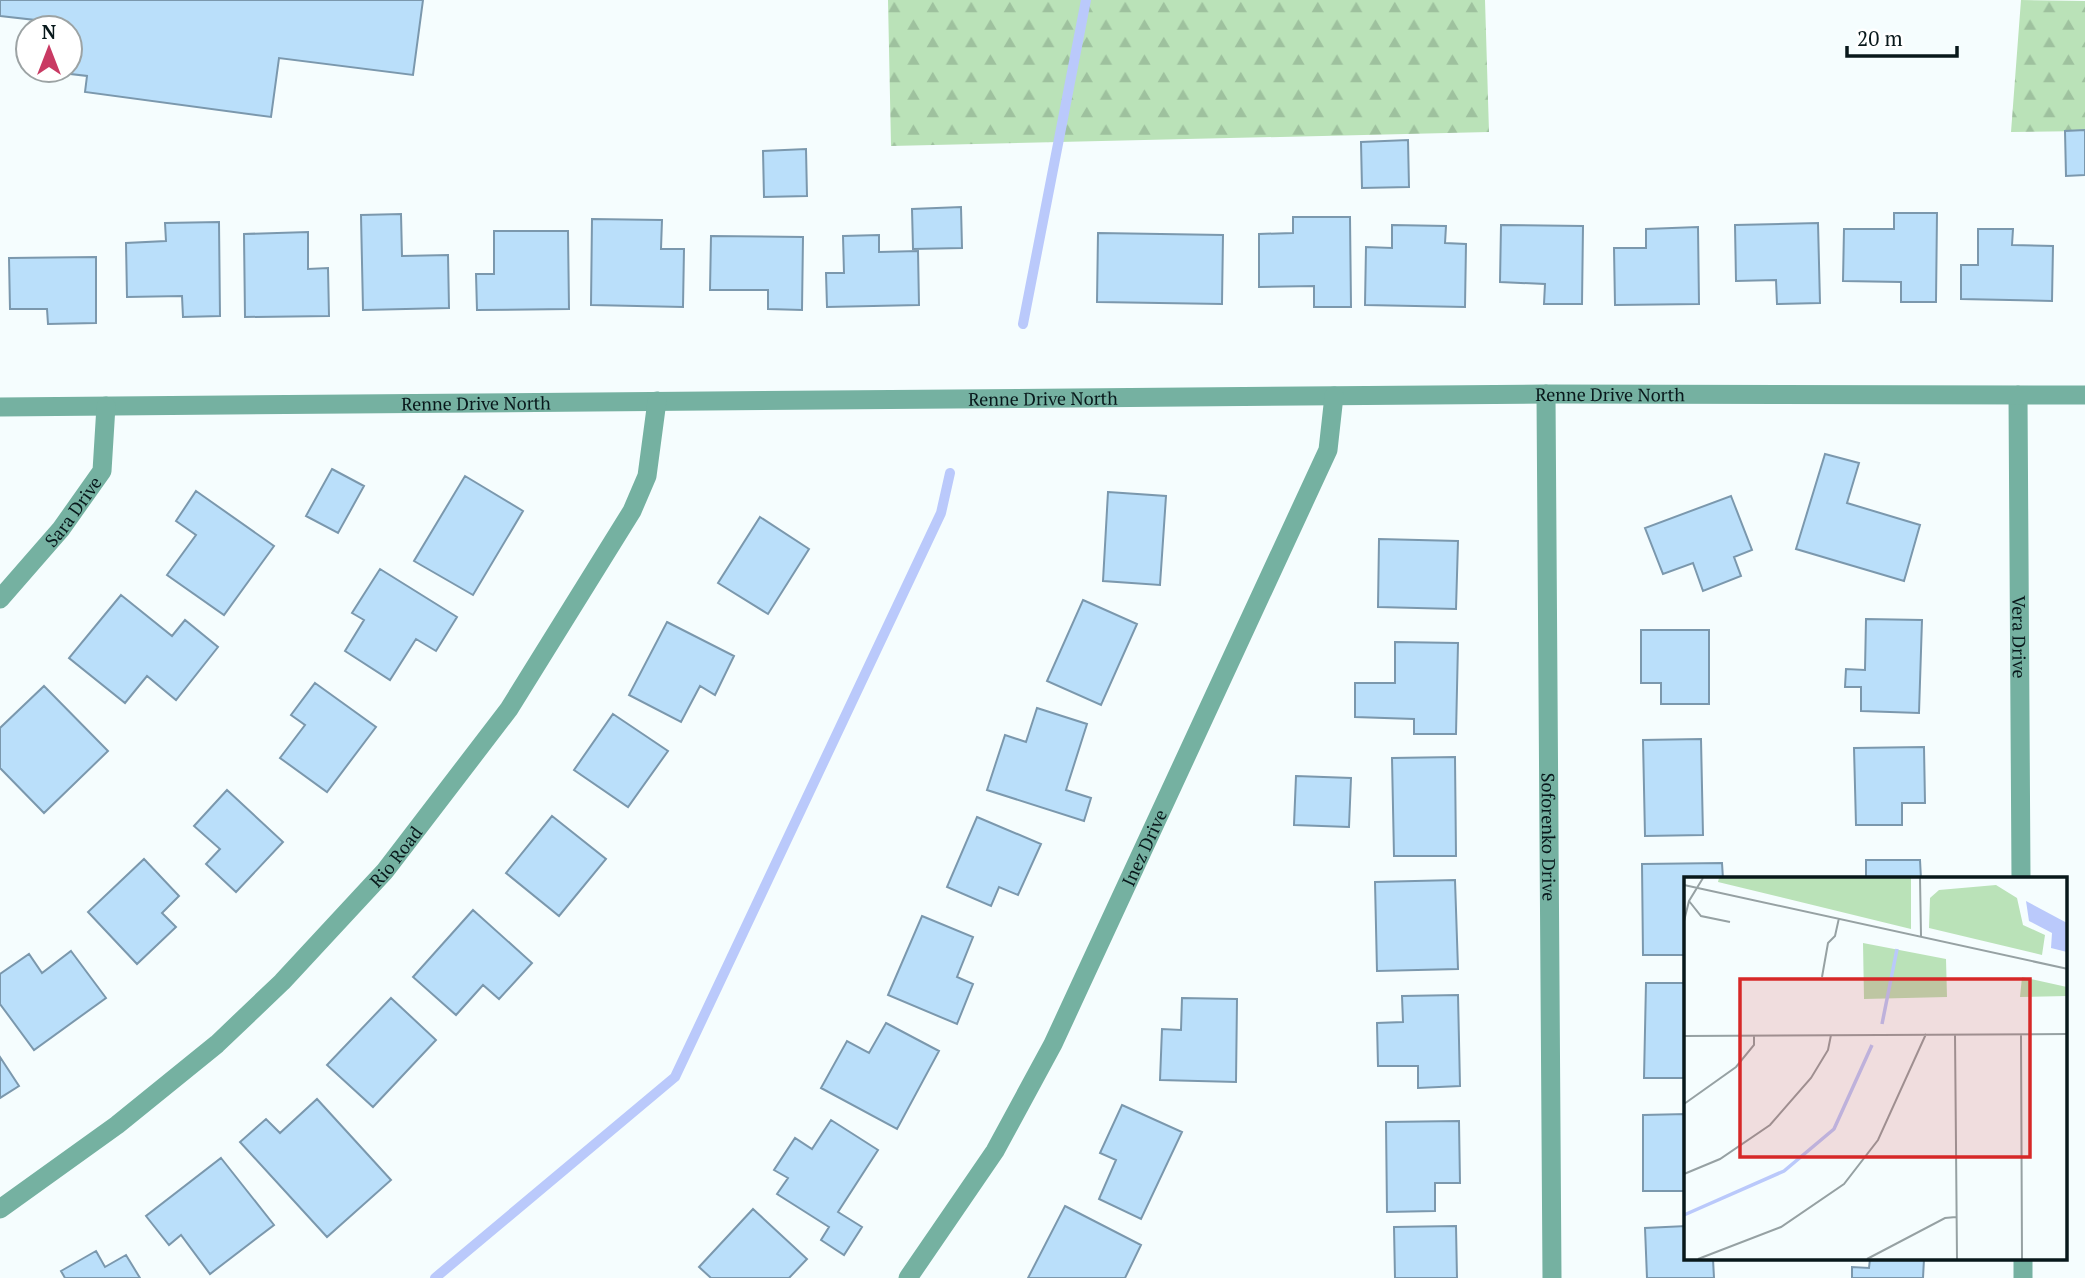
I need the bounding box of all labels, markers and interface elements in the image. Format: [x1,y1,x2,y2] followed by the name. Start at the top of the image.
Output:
[14,14,84,84] north arrow
[1847,14,1957,58] scale bar
[42,19,57,44] text: N
[1857,24,1903,52] text: 20 m
[1535,382,1685,406] street label: Renne Drive North
[968,386,1118,411] street label: Renne Drive North
[401,390,551,416] street label: Renne Drive North
[39,471,107,552] street label: Sara Drive
[2007,595,2032,679] street label: Vera Drive
[1537,773,1561,901] street label: Soforenko Drive
[1116,805,1172,890] street label: Inez Drive
[364,821,427,892] street label: Rio Road
[1684,877,2068,1260] inset map

